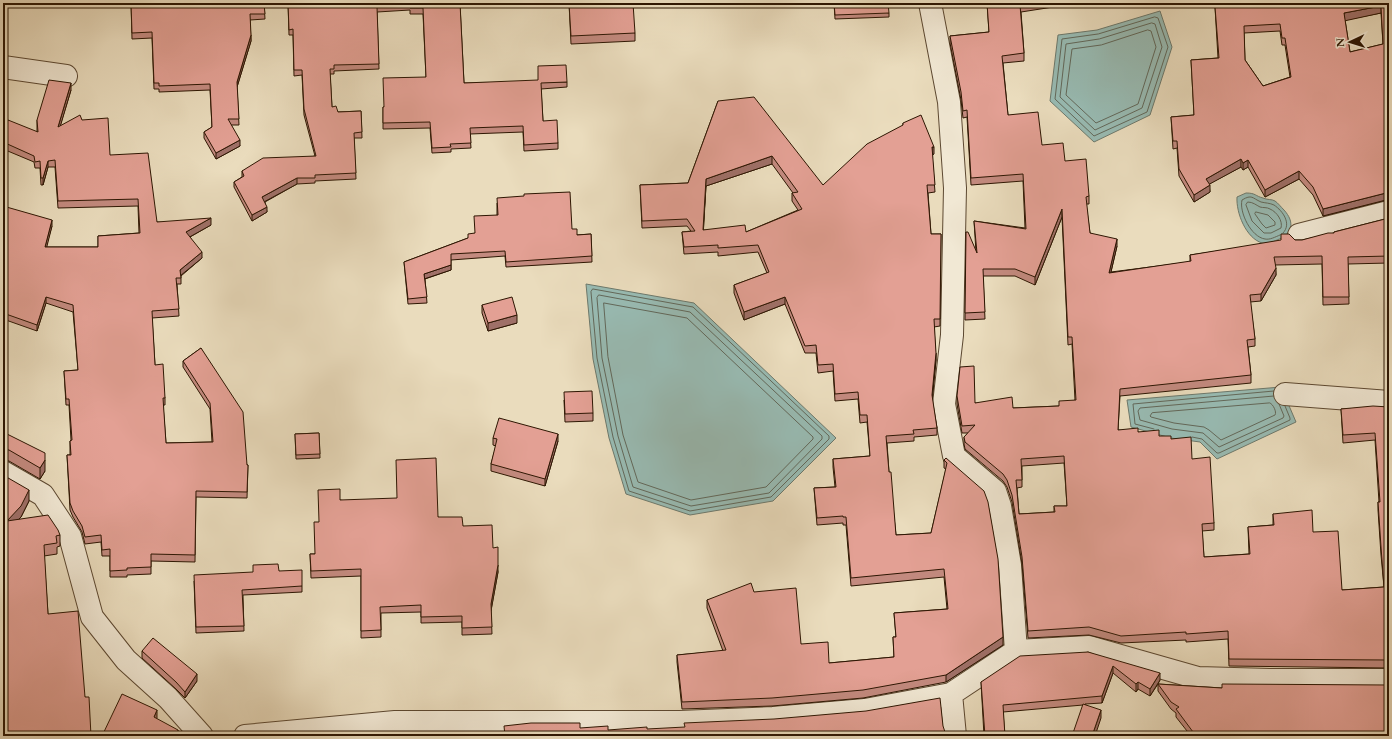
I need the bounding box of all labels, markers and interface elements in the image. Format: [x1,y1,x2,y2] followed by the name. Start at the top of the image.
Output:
[1330,22,1370,62] north arrow
[1333,38,1347,48] text: N

